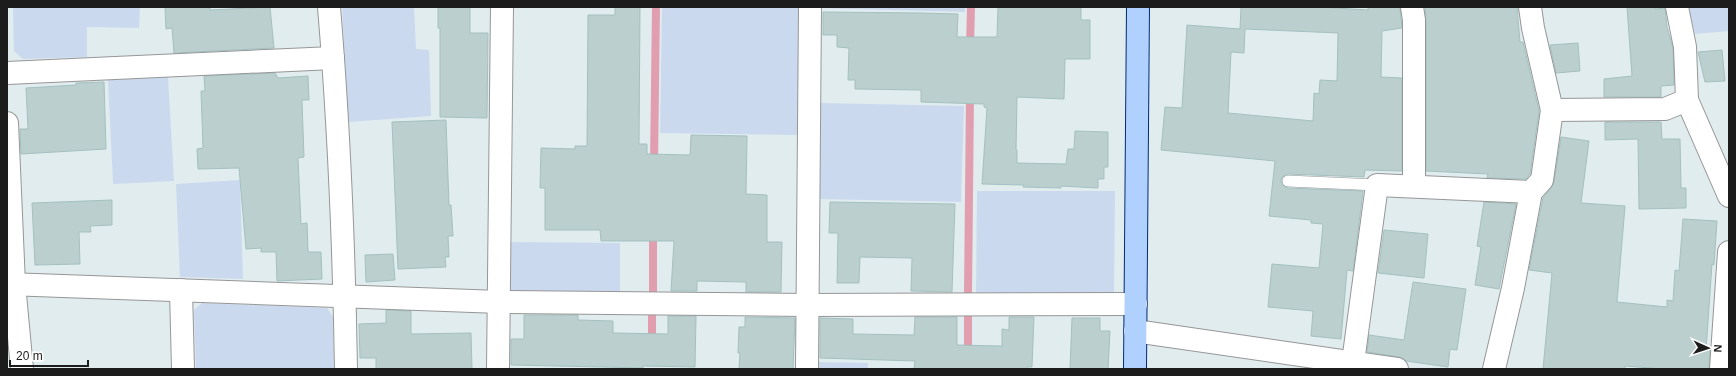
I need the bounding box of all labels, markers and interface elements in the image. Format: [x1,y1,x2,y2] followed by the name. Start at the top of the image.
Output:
[1688,328,1728,368] north arrow
[10,342,88,368] scale bar
[1712,344,1724,353] text: N
[16,349,43,363] text: 20 m

